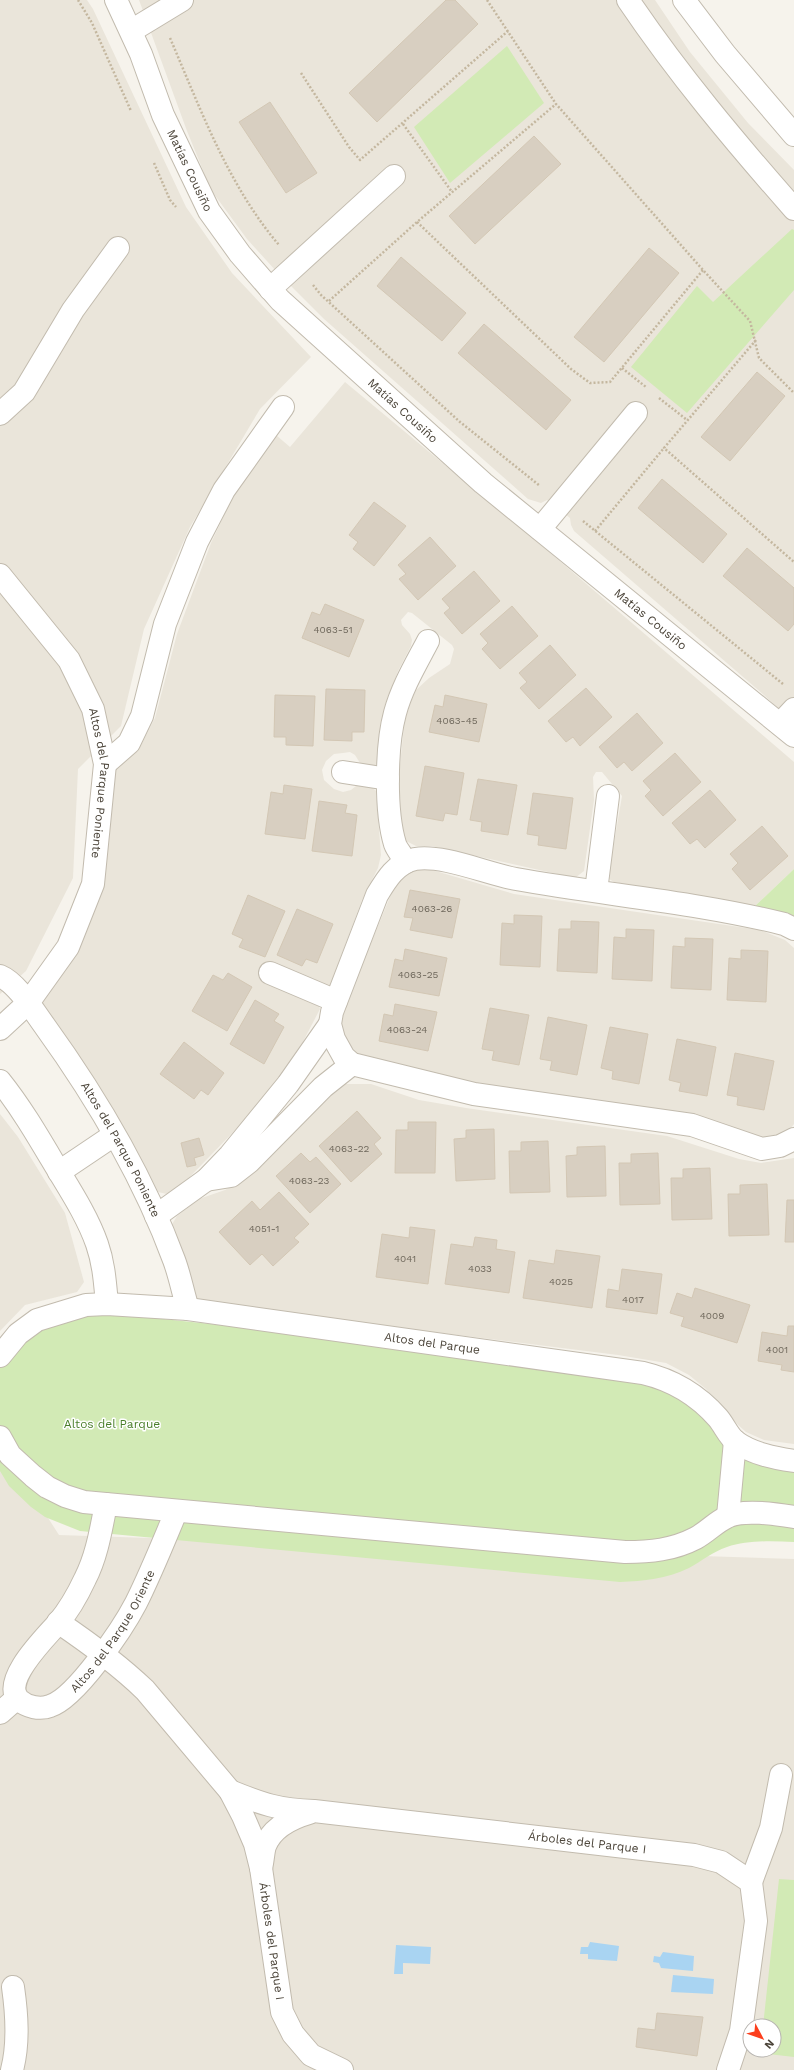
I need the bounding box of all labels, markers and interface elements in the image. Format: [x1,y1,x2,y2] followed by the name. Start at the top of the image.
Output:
[164,127,215,214] street label: Matías Cousiño
[365,376,441,446] street label: Matías Cousiño
[611,586,690,653] street label: Matías Cousiño
[313,624,353,635] house number: 4063-51
[86,706,112,859] street label: Altos del Parque Poniente
[436,715,478,726] house number: 4063-45
[412,903,452,914] house number: 4063-26
[398,969,438,980] house number: 4063-25
[387,1024,427,1035] house number: 4063-24
[78,1079,163,1219] street label: Altos del Parque Poniente
[329,1143,369,1154] house number: 4063-22
[289,1175,329,1186] house number: 4063-23
[249,1223,279,1234] house number: 4051-1
[394,1253,416,1264] house number: 4041
[468,1263,492,1274] house number: 4033
[549,1276,573,1287] house number: 4025
[622,1294,644,1305] house number: 4017
[700,1310,724,1321] house number: 4009
[383,1330,481,1357] street label: Altos del Parque
[766,1344,788,1355] house number: 4001
[64,1417,160,1431] park label: Altos del Parque
[67,1568,158,1695] street label: Altos del Parque Oriente
[527,1829,647,1856] street label: Árboles del Parque I
[256,1881,287,2001] street label: Árboles del Parque I
[742,2018,782,2058] north arrow
[762,2037,777,2052] text: N

